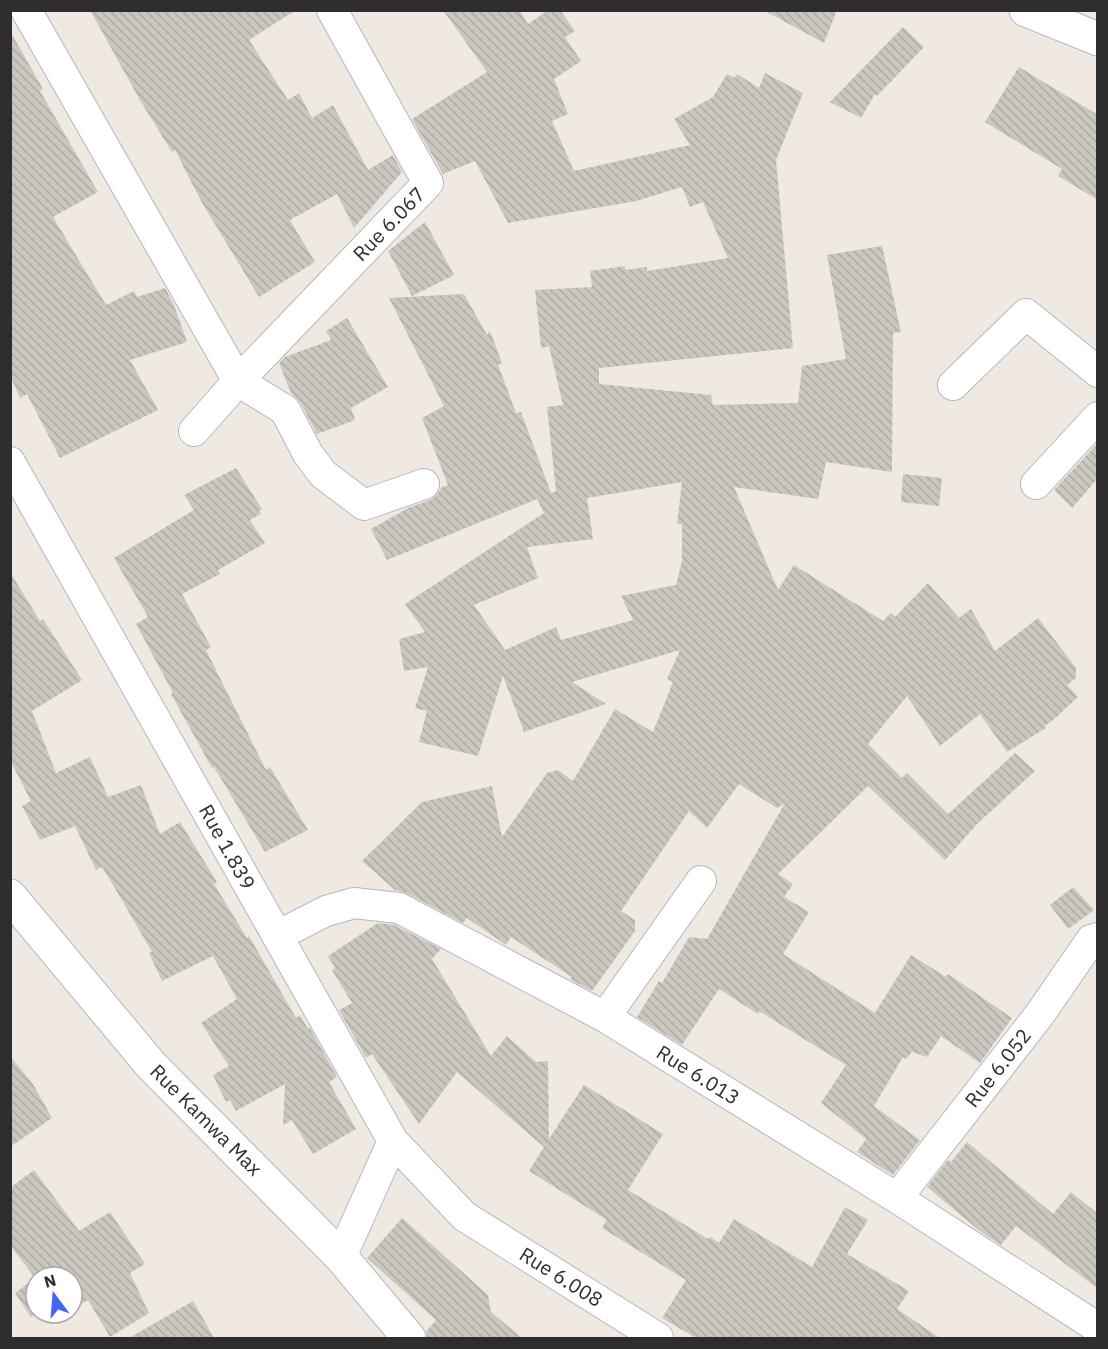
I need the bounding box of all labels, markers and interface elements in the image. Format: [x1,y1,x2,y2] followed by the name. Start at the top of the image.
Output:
[347,181,431,267] street label: Rue 6.067
[193,799,262,894] street label: Rue 1.839
[958,1023,1037,1113] street label: Rue 6.052
[652,1038,745,1111] street label: Rue 6.013
[145,1058,268,1181] street label: Rue Kamwa Max
[515,1240,608,1313] street label: Rue 6.008
[24,1265,84,1325] north arrow
[42,1269,58,1292] text: N

